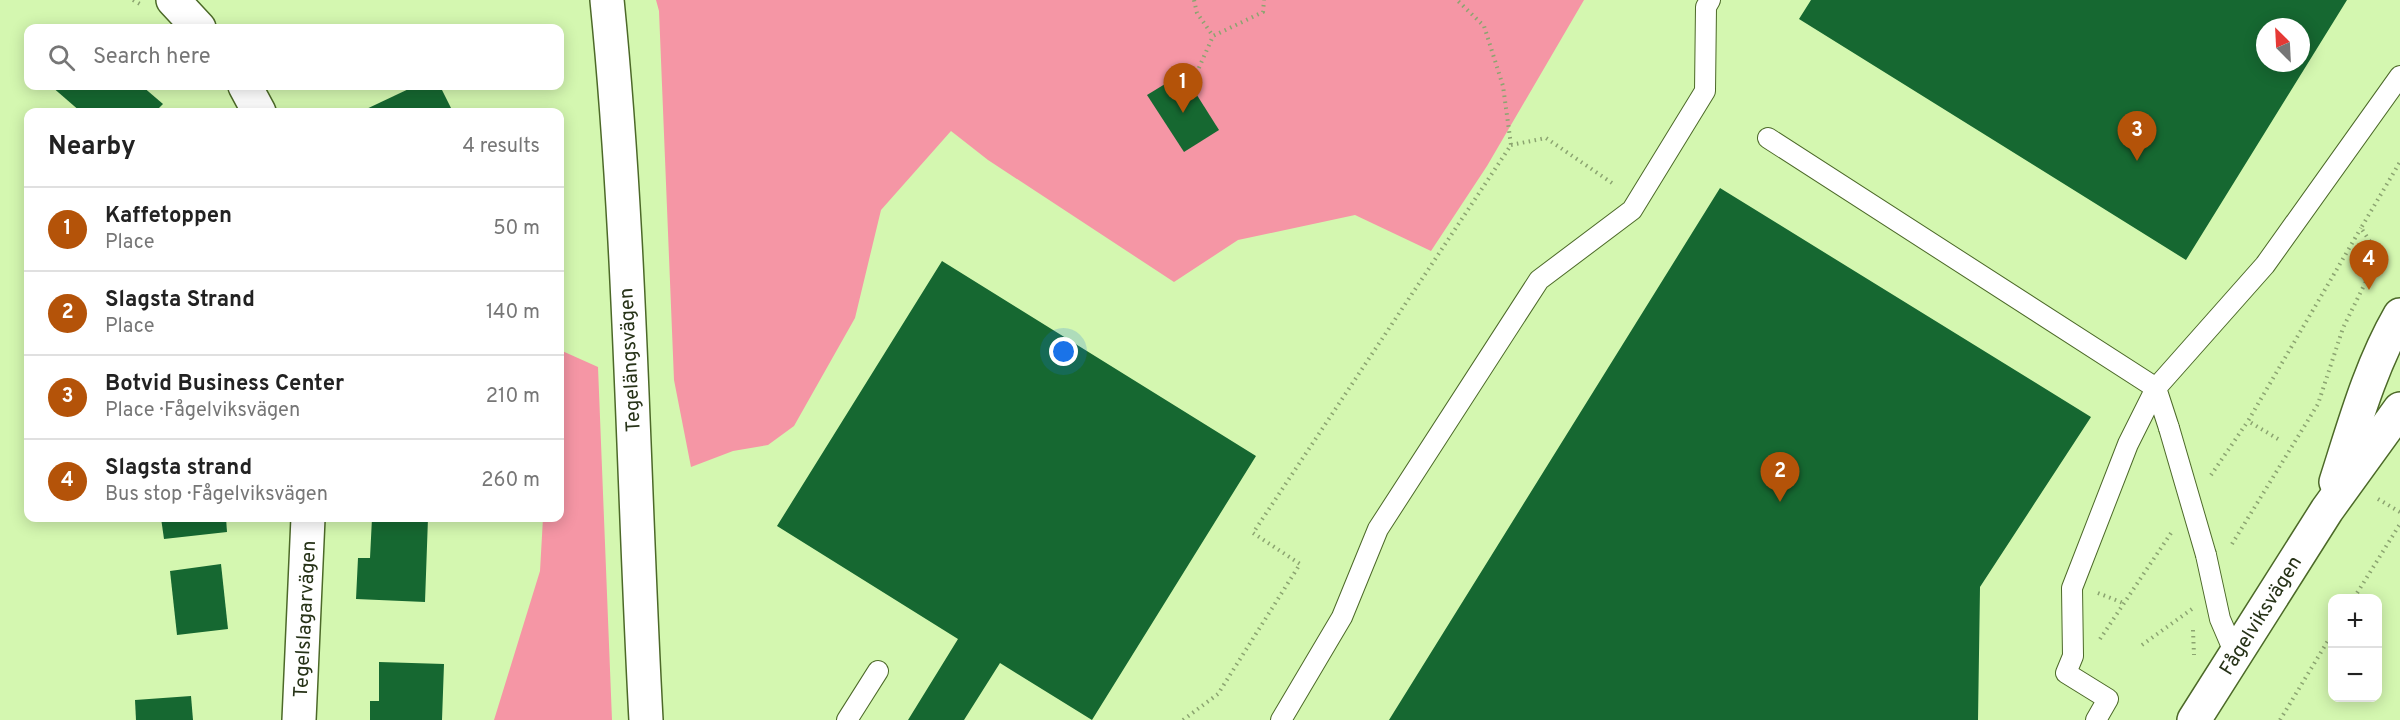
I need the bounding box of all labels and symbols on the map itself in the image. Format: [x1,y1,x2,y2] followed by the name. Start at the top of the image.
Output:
[2256,18,2310,72] north arrow
[1164,63,1202,113] pin: 1
[2118,112,2156,161] pin: 3
[2350,240,2388,290] pin: 4
[614,287,648,433] street label: Tegelängsvägen
[1049,337,1078,366] your location
[1760,452,1800,502] pin: 2
[289,540,323,698] street label: Tegelslagarvägen
[2215,551,2309,681] street label: Fågelviksvägen

